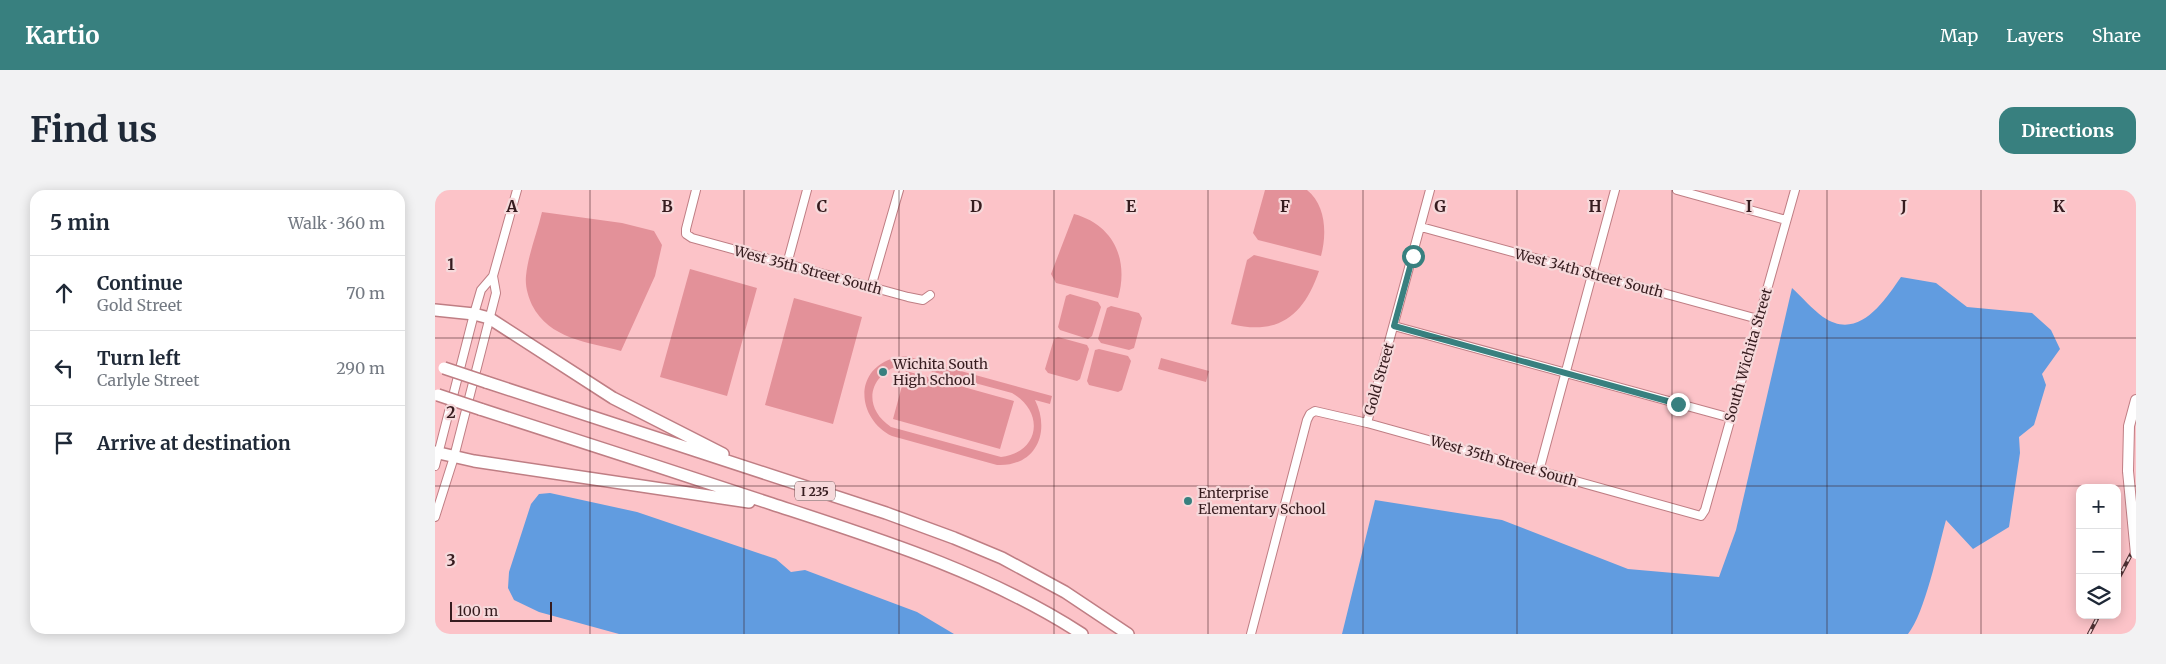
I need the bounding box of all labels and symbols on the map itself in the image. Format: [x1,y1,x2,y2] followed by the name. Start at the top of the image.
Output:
[505,196,518,216] text: A
[661,196,673,216] text: B
[817,196,827,216] text: C
[970,196,982,216] text: D
[1126,196,1137,216] text: E
[1280,196,1290,216] text: F
[1434,196,1446,216] text: G
[1588,196,1602,216] text: H
[1746,196,1752,216] text: I
[1900,196,1907,216] text: J
[2053,196,2065,216] text: K
[731,241,884,298] street label: West 35th Street South
[1511,244,1666,302] street label: West 34th Street South
[1402,245,1425,268] route start
[447,254,455,274] text: 1
[1720,285,1776,424] street label: South Wichita Street
[1360,340,1398,417] street label: Gold Street
[892,355,988,389] place label: Wichita South High School
[877,366,889,378] marker: Wichita South High School
[1667,393,1690,416] route end
[446,402,456,422] text: 2
[1427,431,1580,491] street label: West 35th Street South
[795,482,835,500] road number: I 235
[1198,484,1326,518] place label: Enterprise Elementary School
[1182,495,1194,507] marker: Enterprise Elementary School
[446,550,456,570] text: 3
[450,599,553,622] scale bar

